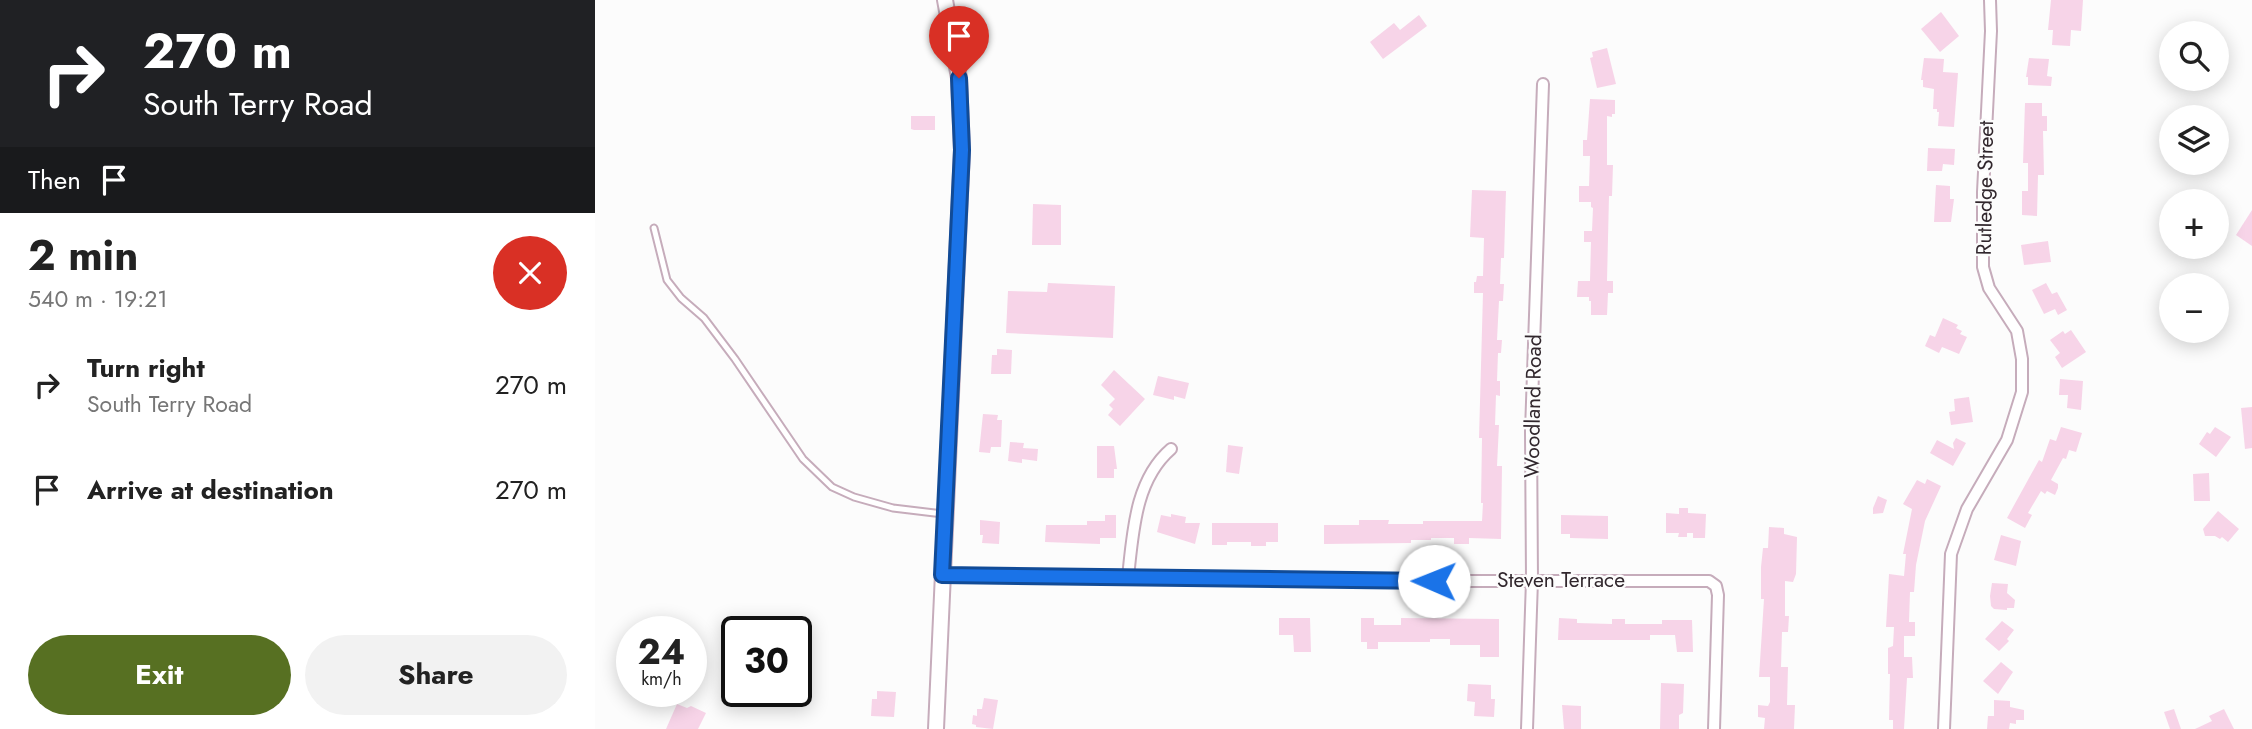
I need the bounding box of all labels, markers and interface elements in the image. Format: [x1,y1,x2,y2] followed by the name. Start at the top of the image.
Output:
[929,6,989,78] pin
[143,16,292,86] text: 270 m
[940,17,978,55] icon: arrive
[2159,21,2229,343] map controls
[2159,21,2229,91] button: search
[28,28,119,119] icon: right
[143,81,373,127] text: South Terry Road
[2159,105,2229,175] button: layers
[1969,120,2001,256] street label: Rutledge Street
[28,161,81,199] text: Then
[95,161,133,199] icon: arrive
[2159,189,2229,259] button: +
[28,225,138,286] text: 2 min
[493,236,567,310] button: close
[2159,273,2229,343] button: −
[28,282,168,316] text: 540 m · 19:21
[1517,334,1549,478] street label: Woodland Road
[87,349,205,387] text: Turn right
[28,366,66,404] icon: right
[495,366,567,404] text: 270 m
[87,387,252,421] text: South Terry Road
[28,471,66,509] icon: arrive
[87,471,334,509] text: Arrive at destination
[495,471,567,509] text: 270 m
[1397,544,1471,618] position arrow
[1497,565,1625,595] street label: Steven Terrace
[721,616,812,707] speed limit sign: 30
[638,627,685,677] text: 24
[28,635,291,715] button: Exit
[305,635,567,715] button: Share
[641,666,682,692] text: km/h

